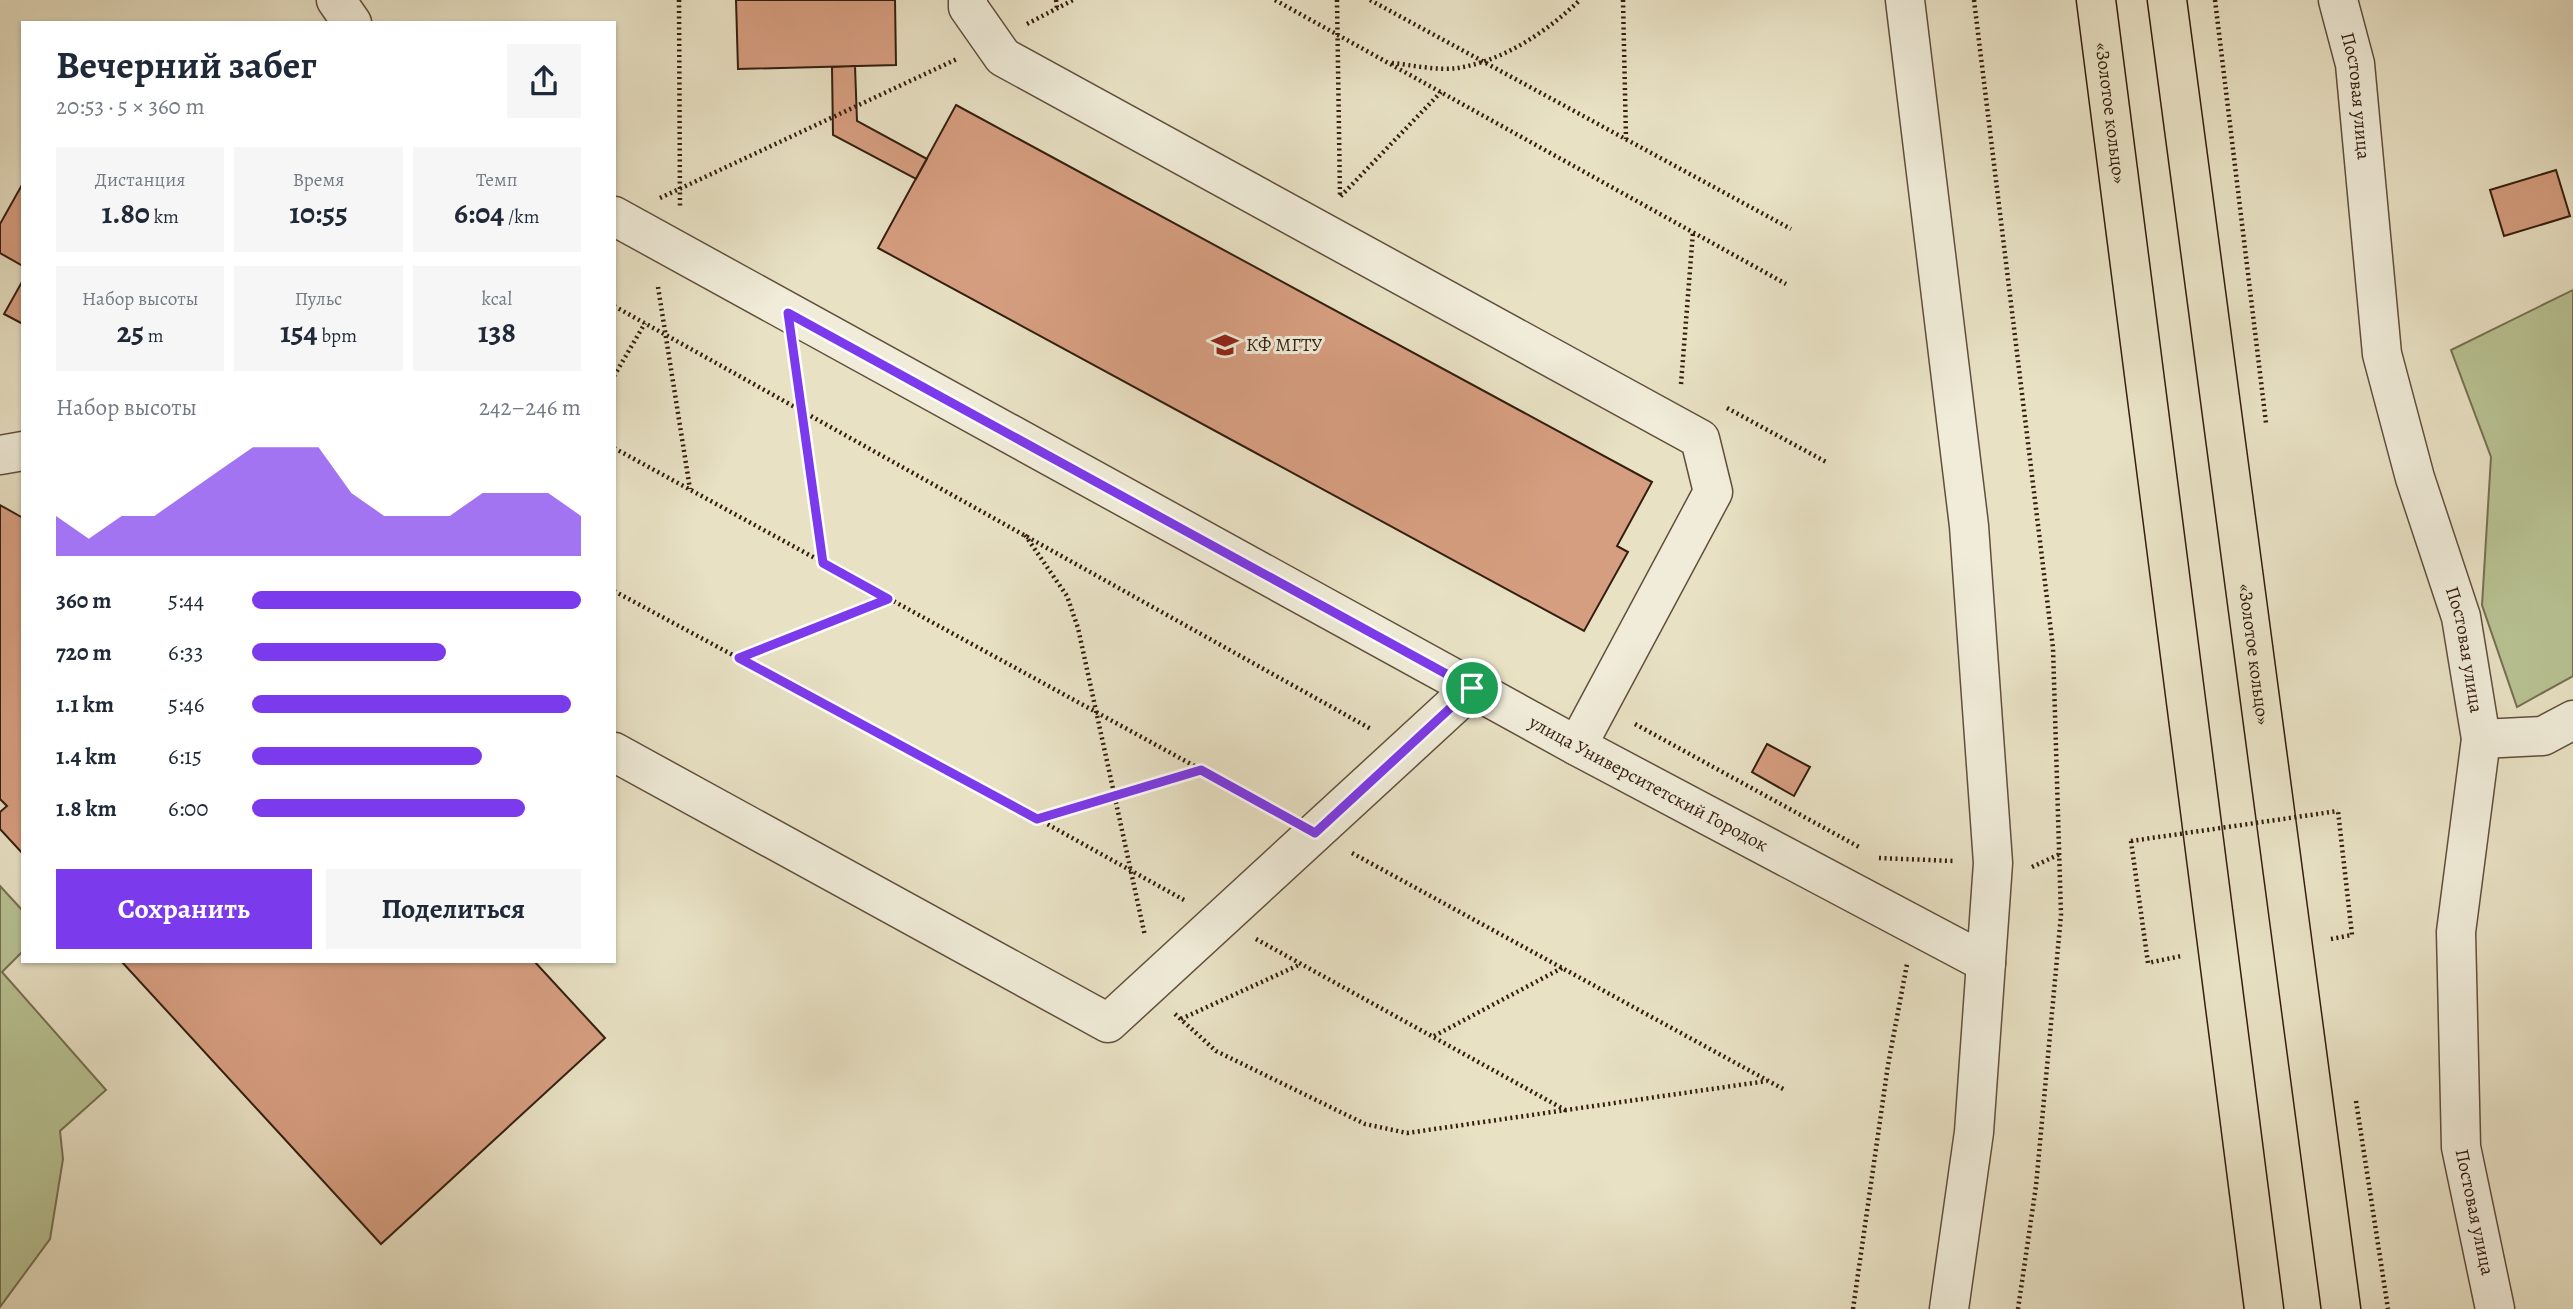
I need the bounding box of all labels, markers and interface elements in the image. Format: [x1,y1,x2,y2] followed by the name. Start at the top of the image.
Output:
[2334,29,2377,161] street label: Постовая улица
[56,39,317,91] text: Вечерний забег
[2089,41,2132,185] street label: «Золотое кольцо»
[507,44,581,118] button: share
[56,91,205,122] text: 20:53 · 5 × 360 m
[95,167,185,193] text: Дистанция
[293,167,344,193] text: Время
[476,167,518,193] text: Темп
[101,193,150,233] text: 1.80
[289,193,348,233] text: 10:55
[454,193,504,233] text: 6:04
[150,204,179,230] text: km
[504,204,540,230] text: /km
[82,286,198,312] text: Набор высоты
[295,286,342,312] text: Пульс
[482,286,512,312] text: kcal
[117,312,144,352] text: 25
[280,312,318,352] text: 154
[478,312,516,352] text: 138
[144,323,164,349] text: m
[318,323,357,349] text: bpm
[1210,330,1240,360] school or university icon: КФ МГТУ
[1246,332,1322,358] place label: КФ МГТУ
[56,392,197,423] text: Набор высоты
[479,392,581,423] text: 242–246 m
[2232,582,2276,727] street label: «Золотое кольцо»
[2439,583,2490,715] street label: Постовая улица
[56,585,111,616] text: 360 m
[168,585,204,616] text: 5:44
[56,637,112,668] text: 720 m
[168,637,203,668] text: 6:33
[1442,658,1502,718] pin
[1453,669,1491,707] icon: arrive
[56,689,114,720] text: 1.1 km
[168,689,204,720] text: 5:46
[1523,709,1773,858] street label: улица Университетский Городок
[56,741,117,772] text: 1.4 km
[168,741,202,772] text: 6:15
[56,793,117,824] text: 1.8 km
[168,793,209,824] text: 6:00
[56,869,312,949] button: Сохранить
[326,869,581,949] button: Поделиться
[2449,1147,2501,1278] street label: Постовая улица

